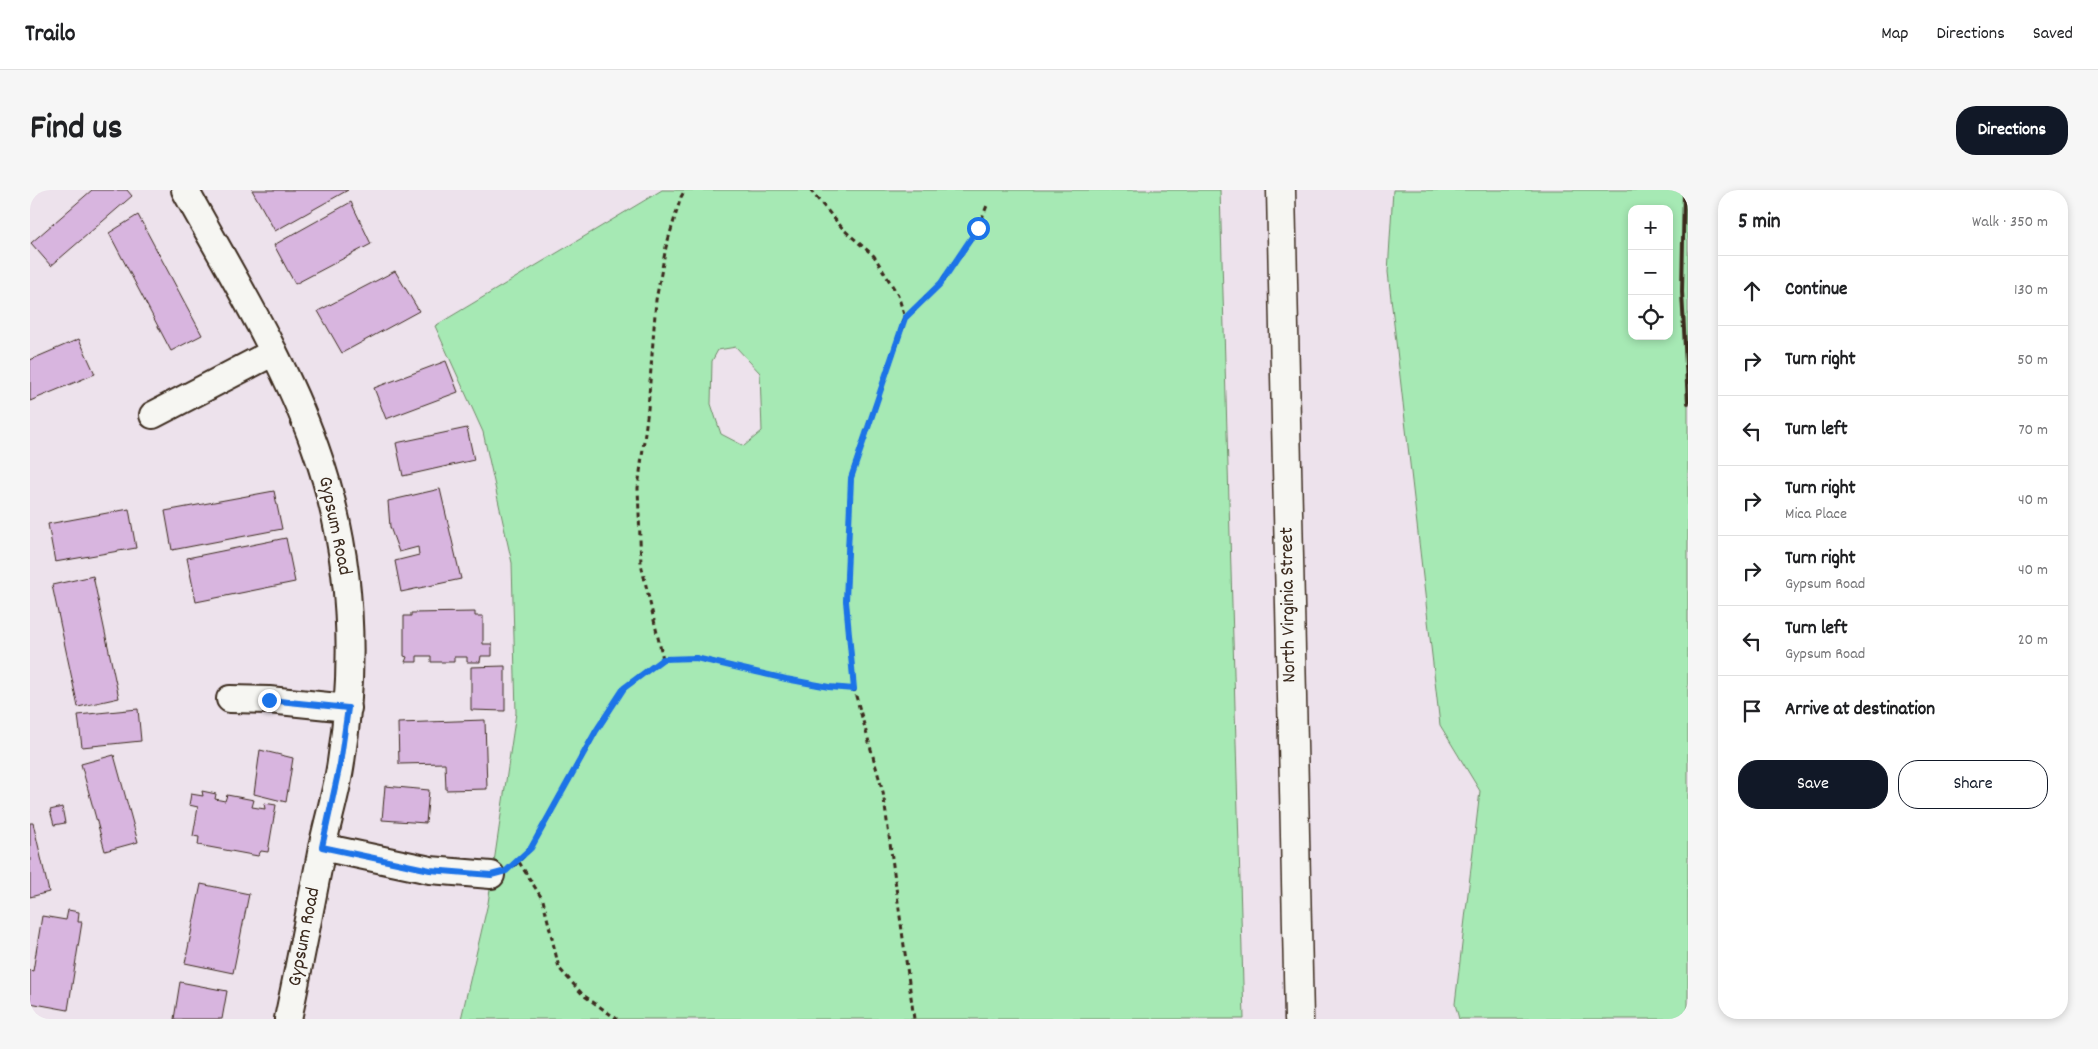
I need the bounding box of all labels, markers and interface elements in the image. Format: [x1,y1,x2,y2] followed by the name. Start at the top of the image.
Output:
[25,18,76,52] text: Trailo
[1881,22,1908,47] text: Map
[1936,22,2005,47] text: Directions
[2033,22,2073,47] text: Saved
[30,105,122,155] text: Find us
[1956,106,2068,155] button: Directions
[1628,205,1673,340] map controls
[1628,205,1673,250] button: +
[1738,208,1781,238] text: 5 min
[1972,211,2048,234] text: Walk · 350 m
[967,217,990,240] route start
[1628,250,1673,295] button: −
[1738,277,1766,305] icon: ahead
[1785,277,1847,304] text: Continue
[2014,279,2048,302] text: 130 m
[1628,295,1673,340] button: locate
[1738,347,1766,375] icon: right
[1785,347,1856,374] text: Turn right
[2017,349,2048,372] text: 50 m
[1738,417,1766,445] icon: left
[1785,417,1848,444] text: Turn left
[2018,419,2048,442] text: 70 m
[310,474,358,578] street label: Gypsum Road
[1785,476,1856,503] text: Turn right
[1738,487,1766,515] icon: right
[2018,489,2048,512] text: 40 m
[1785,503,1847,526] text: Mica Place
[1274,527,1304,683] street label: North Virginia Street
[1785,546,1856,573] text: Turn right
[1738,557,1766,585] icon: right
[2018,559,2048,582] text: 40 m
[1785,573,1865,596] text: Gypsum Road
[1785,616,1848,643] text: Turn left
[1738,627,1766,655] icon: left
[2018,629,2048,652] text: 20 m
[1785,643,1865,666] text: Gypsum Road
[258,689,281,712] route end
[1738,697,1766,725] icon: arrive
[1785,697,1935,724] text: Arrive at destination
[1738,760,1888,809] button: Save
[1898,760,2048,809] button: Share
[282,885,328,989] street label: Gypsum Road

